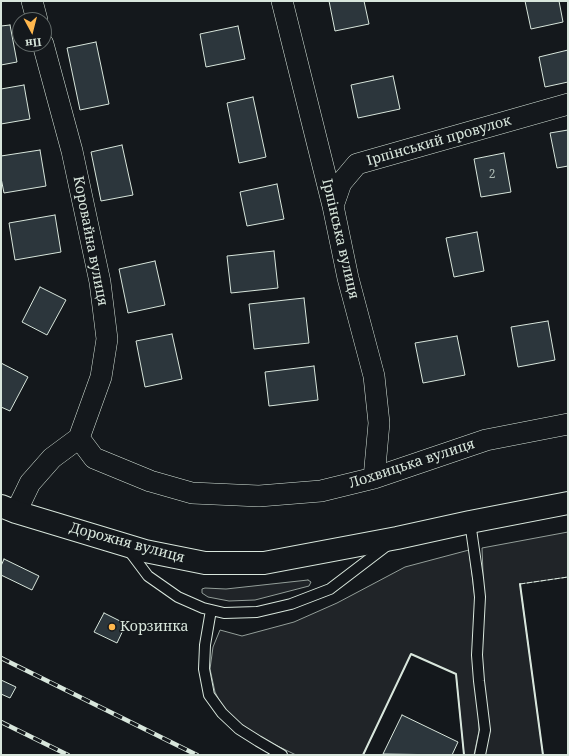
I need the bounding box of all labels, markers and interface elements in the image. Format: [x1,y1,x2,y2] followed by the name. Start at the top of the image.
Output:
[12,12,52,52] north arrow
[24,35,42,52] text: Пн
[365,112,513,170] street label: Ірпінський провулок
[489,168,495,182] house number: 2
[69,175,111,307] street label: Коровайна вулиця
[318,177,362,301] street label: Ірпінська вулиця
[347,436,477,492] street label: Лохвицька вулиця
[68,520,186,566] street label: Дорожня вулиця
[120,619,189,635] place label: Корзинка
[107,622,117,632] marker: Корзинка

